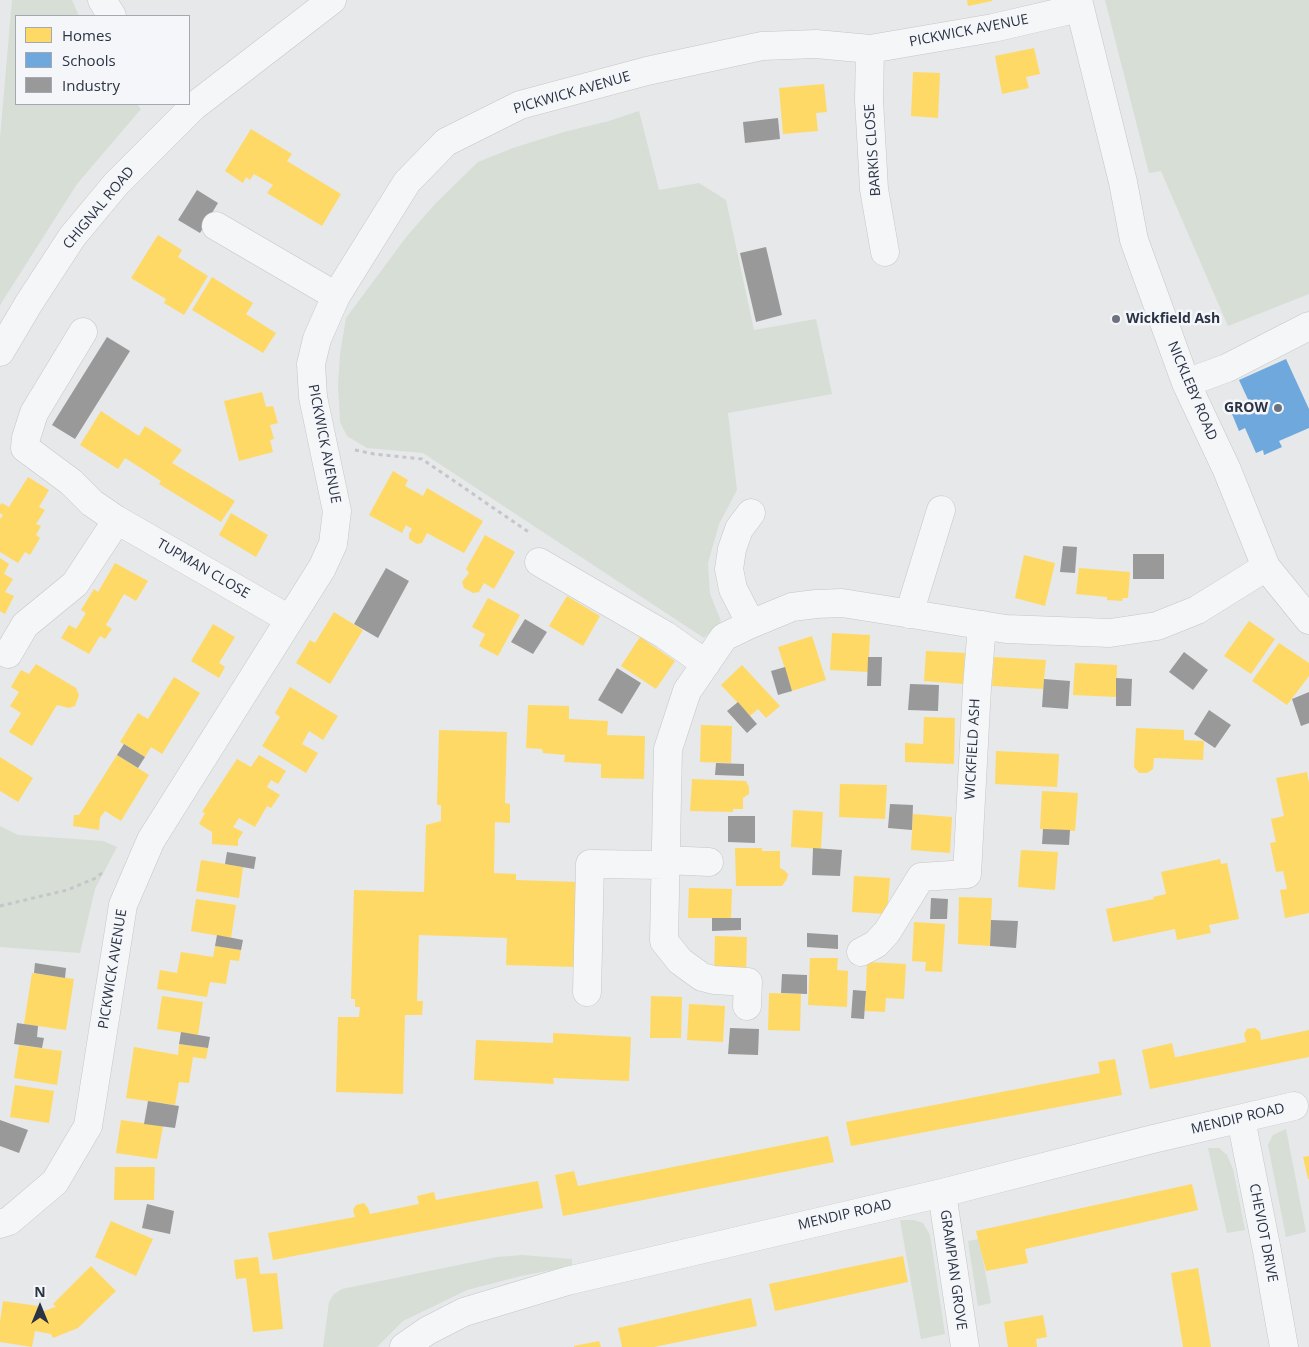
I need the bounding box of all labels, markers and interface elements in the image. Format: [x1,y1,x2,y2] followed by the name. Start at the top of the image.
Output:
[908,11,1030,51] street label: PICKWICK AVENUE
[15,15,190,105] legend
[62,25,112,45] text: Homes
[62,50,116,70] text: Schools
[511,68,633,118] street label: PICKWICK AVENUE
[62,75,120,95] text: Industry
[861,103,885,197] street label: BARKIS CLOSE
[60,163,138,253] street label: CHIGNAL ROAD
[1126,311,1220,327] place label: Wickfield Ash
[1110,313,1122,325] marker: Wickfield Ash
[1164,339,1220,443] street label: NICKLEBY ROAD
[304,383,344,505] street label: PICKWICK AVENUE
[1224,400,1268,416] place label: GROW
[1272,402,1284,414] marker: GROW
[154,536,252,602] street label: TUPMAN CLOSE
[962,698,984,800] street label: WICKFIELD ASH
[95,908,131,1030] street label: PICKWICK AVENUE
[1190,1100,1286,1138] street label: MENDIP ROAD
[1245,1182,1281,1284] street label: CHEVIOT DRIVE
[797,1196,893,1234] street label: MENDIP ROAD
[936,1209,970,1331] street label: GRAMPIAN GROVE
[15,1282,65,1332] north arrow
[34,1282,46,1301] text: N

